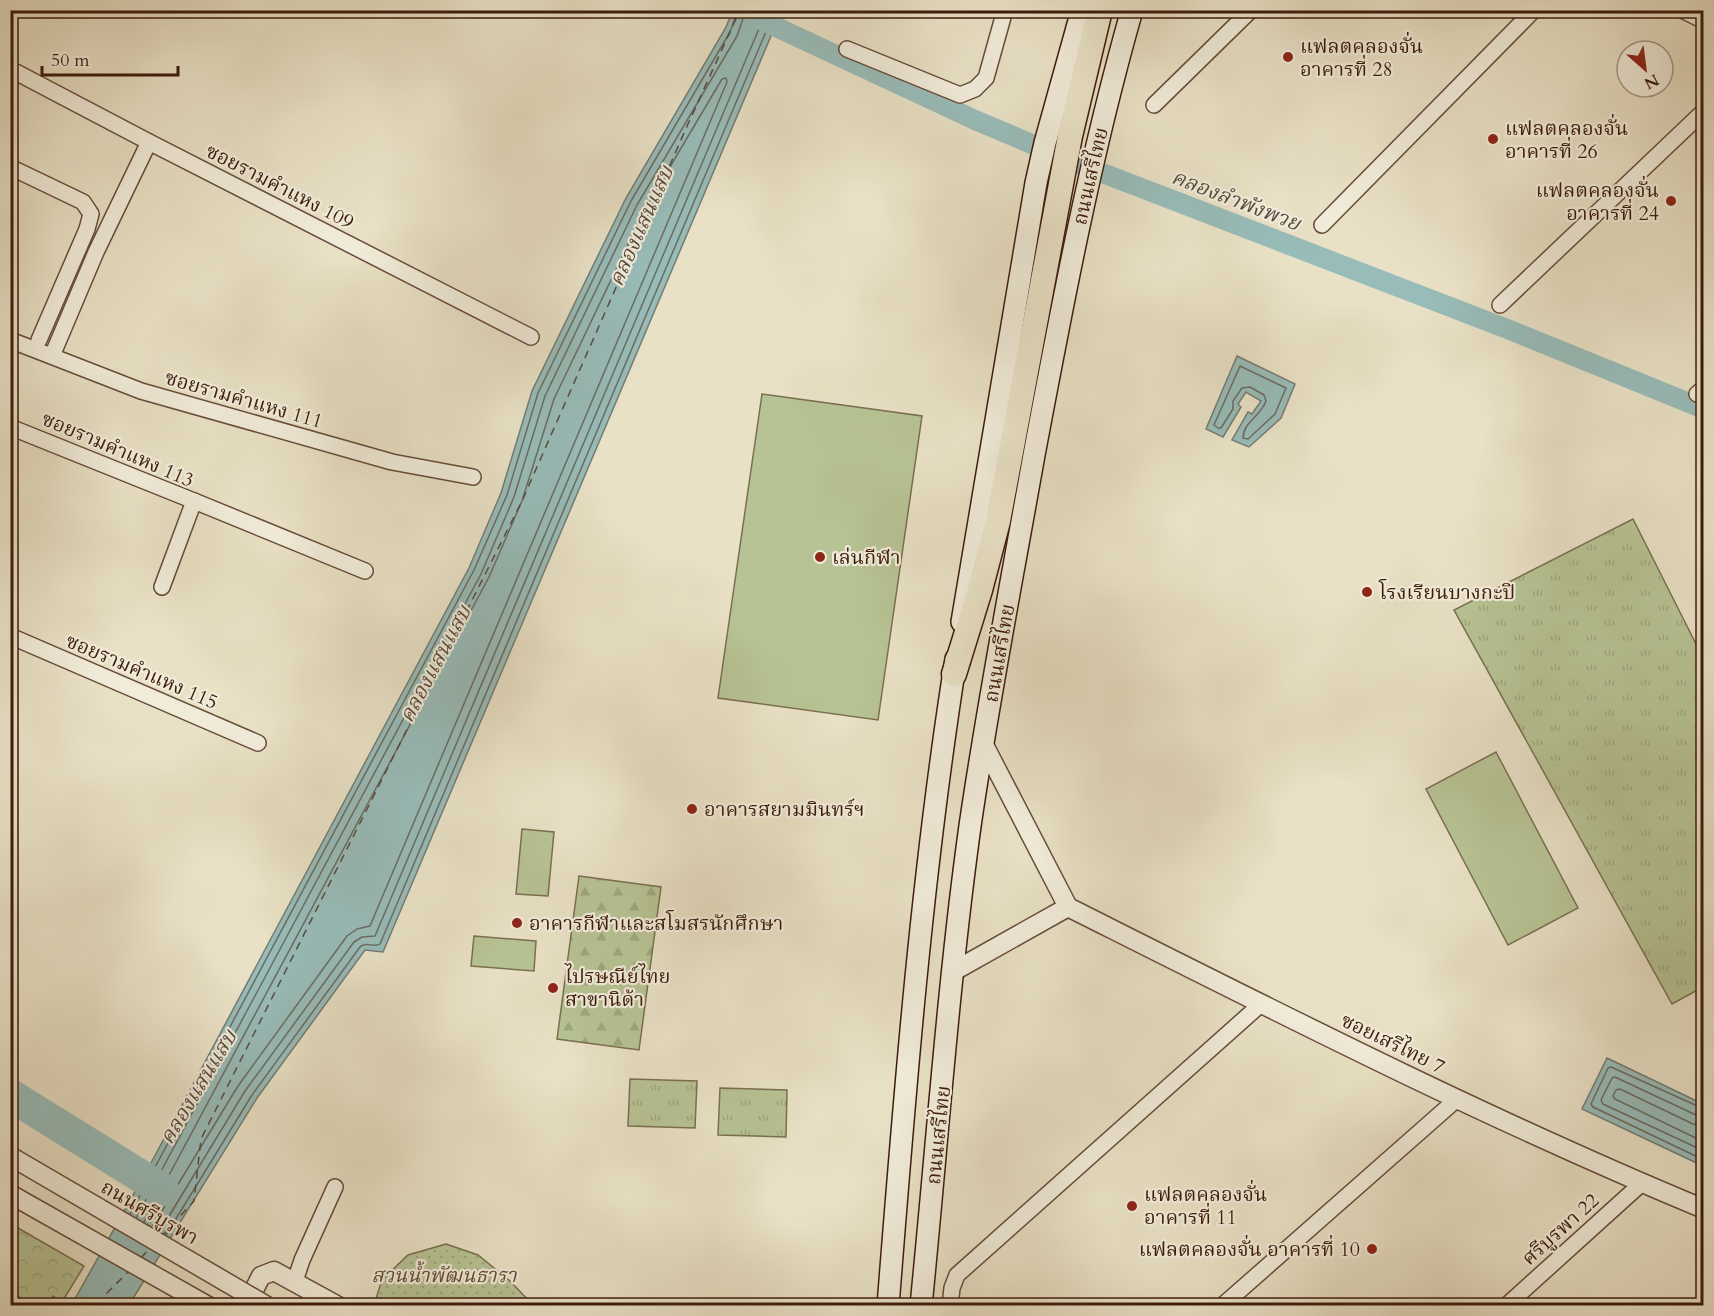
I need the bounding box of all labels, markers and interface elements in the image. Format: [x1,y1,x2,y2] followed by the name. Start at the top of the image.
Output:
[1300,31,1423,83] place label: แฟลตคลองจั่น อาคารที่ 28
[42,39,178,77] scale bar
[1615,39,1675,99] north arrow
[51,48,90,73] text: 50 m
[1281,50,1295,64] marker: แฟลตคลองจั่น อาคารที่ 28
[1640,68,1663,94] text: N
[1505,113,1628,165] place label: แฟลตคลองจั่น อาคารที่ 26
[1066,125,1115,228] street label: ถนนเสรีไทย
[1486,132,1500,146] marker: แฟลตคลองจั่น อาคารที่ 26
[201,137,358,235] street label: ซอยรามคำแหง 109
[602,160,682,291] water label: คลองแสนแสบ
[1167,163,1306,239] water label: คลองลำพังพวย
[1536,175,1659,227] place label: แฟลตคลองจั่น อาคารที่ 24
[1664,194,1678,208] marker: แฟลตคลองจั่น อาคารที่ 24
[162,364,326,435] street label: ซอยรามคำแหง 111
[38,405,198,494] street label: ซอยรามคำแหง 113
[832,544,901,571] place label: เล่นกีฬา
[813,550,827,564] marker: เล่นกีฬา
[1378,578,1515,606] place label: โรงเรียนบางกะปิ
[1360,585,1374,599] marker: โรงเรียนบางกะปิ
[392,599,479,728] water label: คลองแสนแสบ
[978,602,1021,704] street label: ถนนเสรีไทย
[62,627,222,716] street label: ซอยรามคำแหง 115
[704,796,865,823] place label: อาคารสยามมินทร์ฯ
[685,802,699,816] marker: อาคารสยามมินทร์ฯ
[529,909,783,937] place label: อาคารกีฬาและสโมสรนักศึกษา
[510,916,524,930] marker: อาคารกีฬาและสโมสรนักศึกษา
[564,963,670,1013] place label: ไปรษณีย์ไทย สาขานิด้า
[546,981,560,995] marker: ไปรษณีย์ไทย สาขานิด้า
[1336,1007,1449,1080] street label: ซอยเสรีไทย 7
[153,1023,245,1150] water label: คลองแสนแสบ
[920,1084,957,1186] street label: ถนนเสรีไทย
[96,1174,203,1251] street label: ถนนศรีบูรพา
[1144,1179,1267,1231] place label: แฟลตคลองจั่น อาคารที่ 11
[1516,1187,1605,1271] street label: ศรีบูรพา 22
[1125,1199,1139,1213] marker: แฟลตคลองจั่น อาคารที่ 11
[1139,1234,1360,1263] place label: แฟลตคลองจั่น อาคารที่ 10
[1365,1242,1379,1256] marker: แฟลตคลองจั่น อาคารที่ 10
[372,1260,518,1289] park label: สวนน้ำพัฒนธารา

